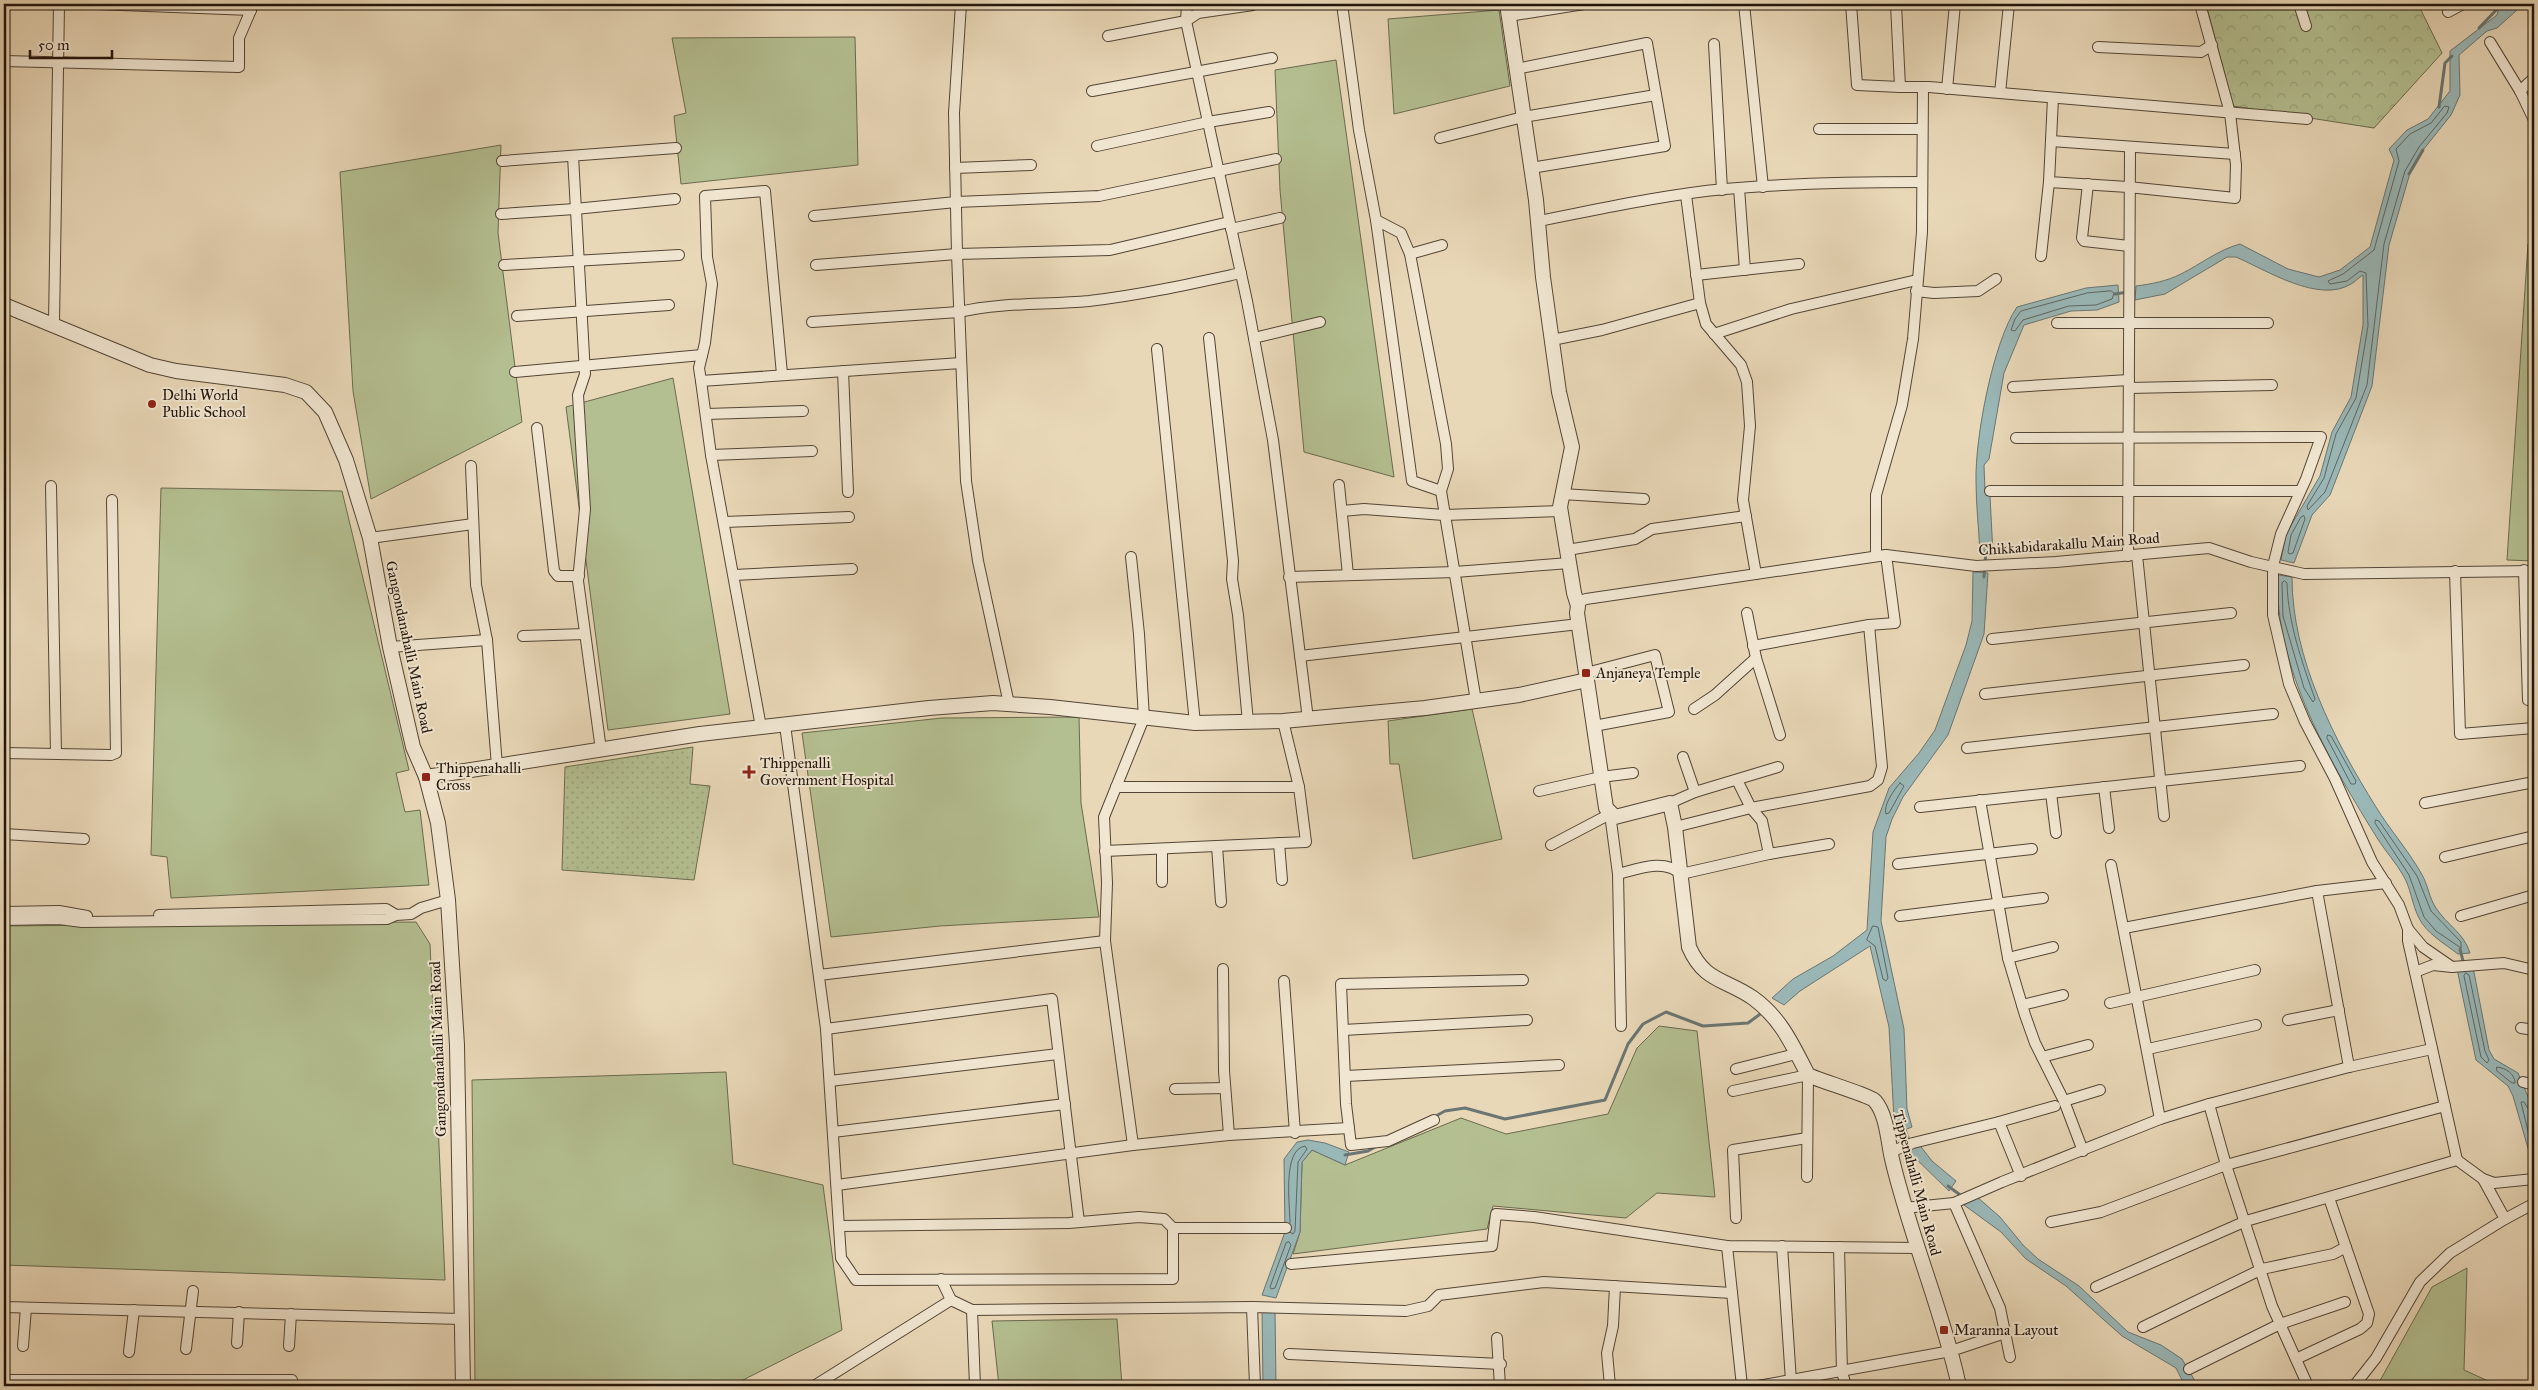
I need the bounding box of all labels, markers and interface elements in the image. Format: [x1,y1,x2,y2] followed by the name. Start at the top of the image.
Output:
[30,28,112,60] scale bar
[38,36,70,54] text: 50 m
[162,386,247,421] place label: Delhi World Public School
[146,398,158,410] marker: Delhi World Public School
[1978,529,2161,559] street label: Chikkabidarakallu Main Road
[382,559,436,735] street label: Gangondanahalli Main Road
[1595,664,1701,682] place label: Anjaneya Temple
[1580,667,1592,679] marker: Anjaneya Temple
[760,754,895,789] place label: Thippenalli Government Hospital
[436,759,521,794] place label: Thippenahalli Cross
[742,765,756,779] marker: Thippenalli Government Hospital
[420,771,432,783] marker: Thippenahalli Cross
[426,960,450,1137] street label: Gangondanahalli Main Road
[1889,1108,1945,1258] street label: Tippenahalli Main Road
[1954,1321,2059,1339] place label: Maranna Layout
[1938,1324,1950,1336] marker: Maranna Layout

